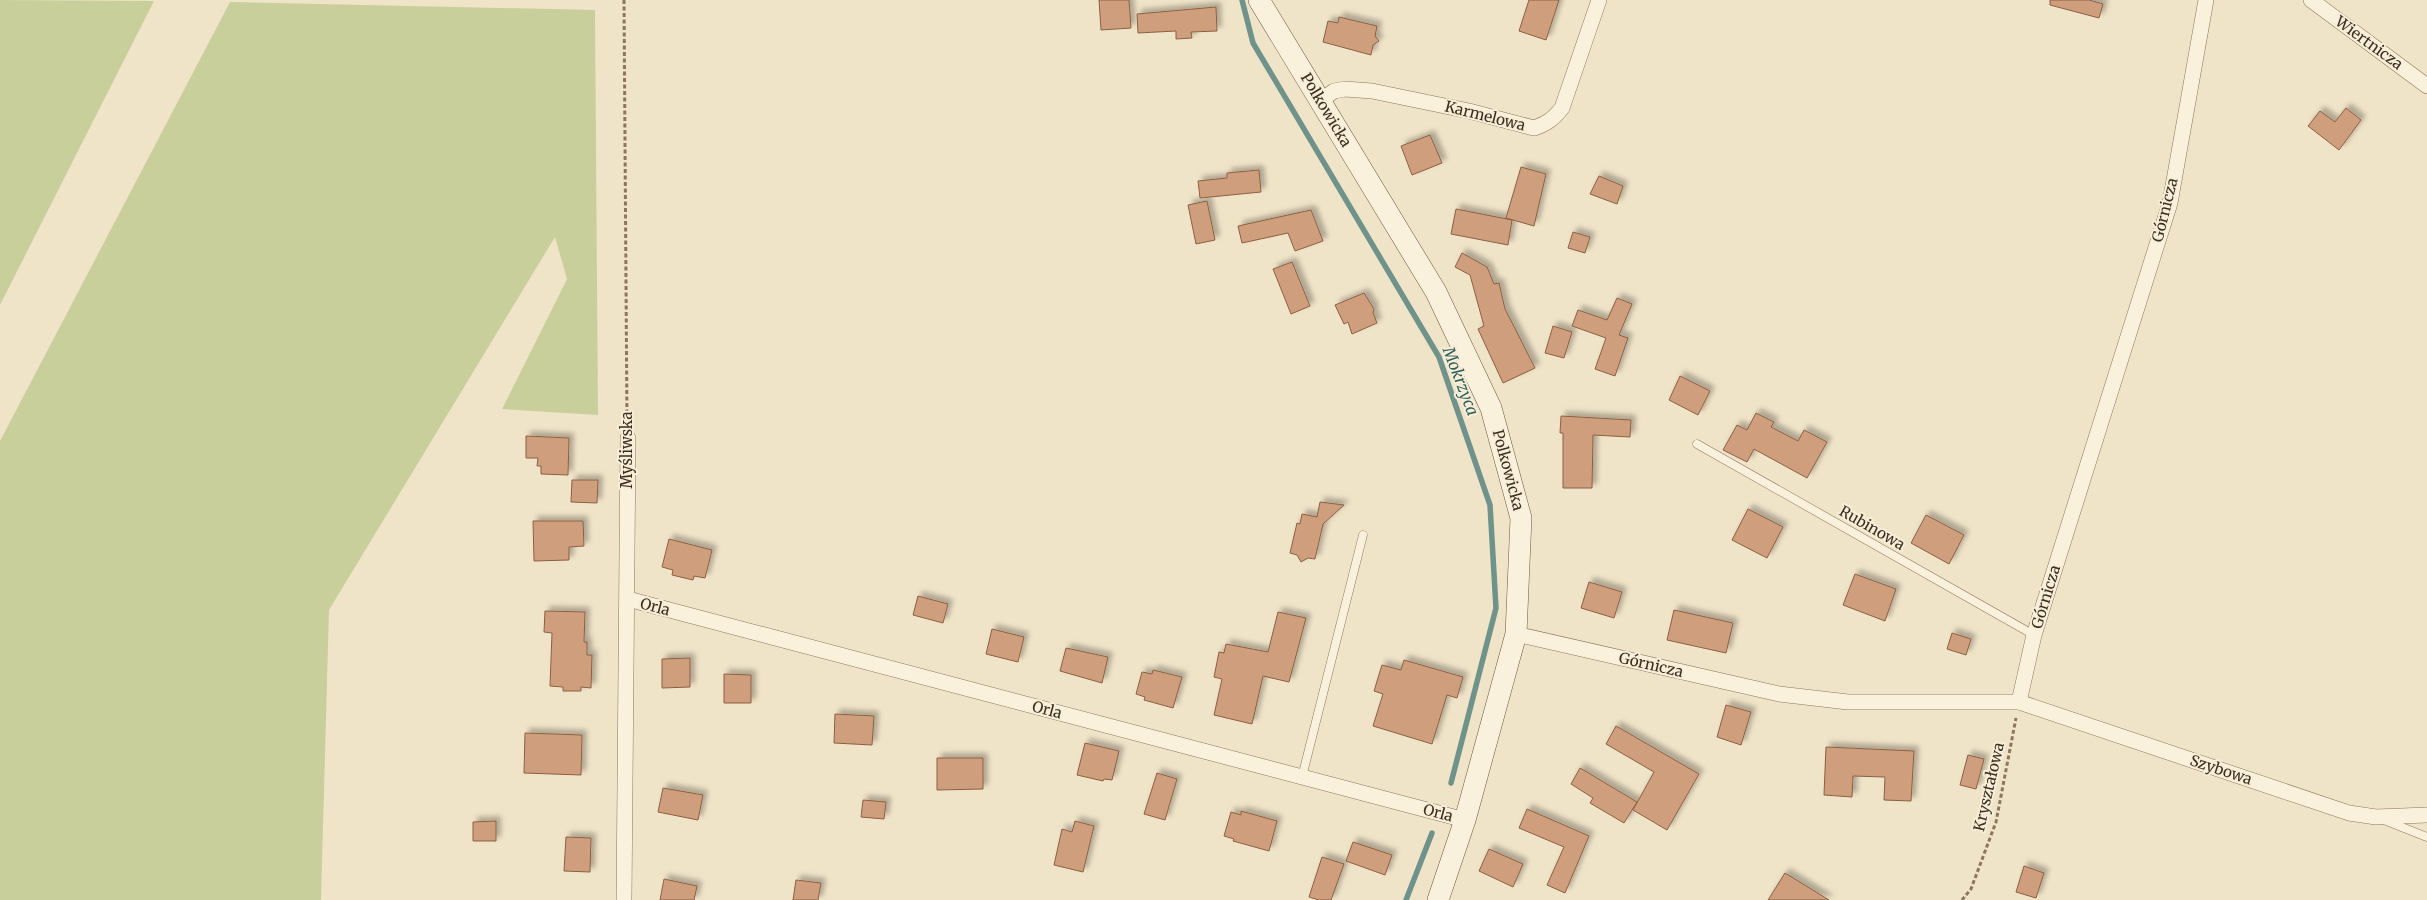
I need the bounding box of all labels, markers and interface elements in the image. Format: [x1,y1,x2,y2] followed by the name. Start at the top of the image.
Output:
[2331,11,2407,74] street label: Wiertnicza
[1297,69,1356,150] street label: Polkowicka
[1443,96,1527,135] street label: Karmelowa
[2147,176,2182,244] street label: Górnicza
[1438,343,1483,418] water label: Mokrzyca
[617,412,636,488] street label: Myśliwska
[1489,427,1528,512] street label: Polkowicka
[1836,501,1908,554] street label: Rubinowa
[2027,563,2064,631] street label: Górnicza
[638,593,672,620] street label: Orla
[1617,648,1685,681] street label: Górnicza
[1030,696,1064,723] street label: Orla
[1969,741,2008,833] street label: Kryształowa
[2188,751,2255,788] street label: Szybowa
[1421,799,1455,826] street label: Orla

